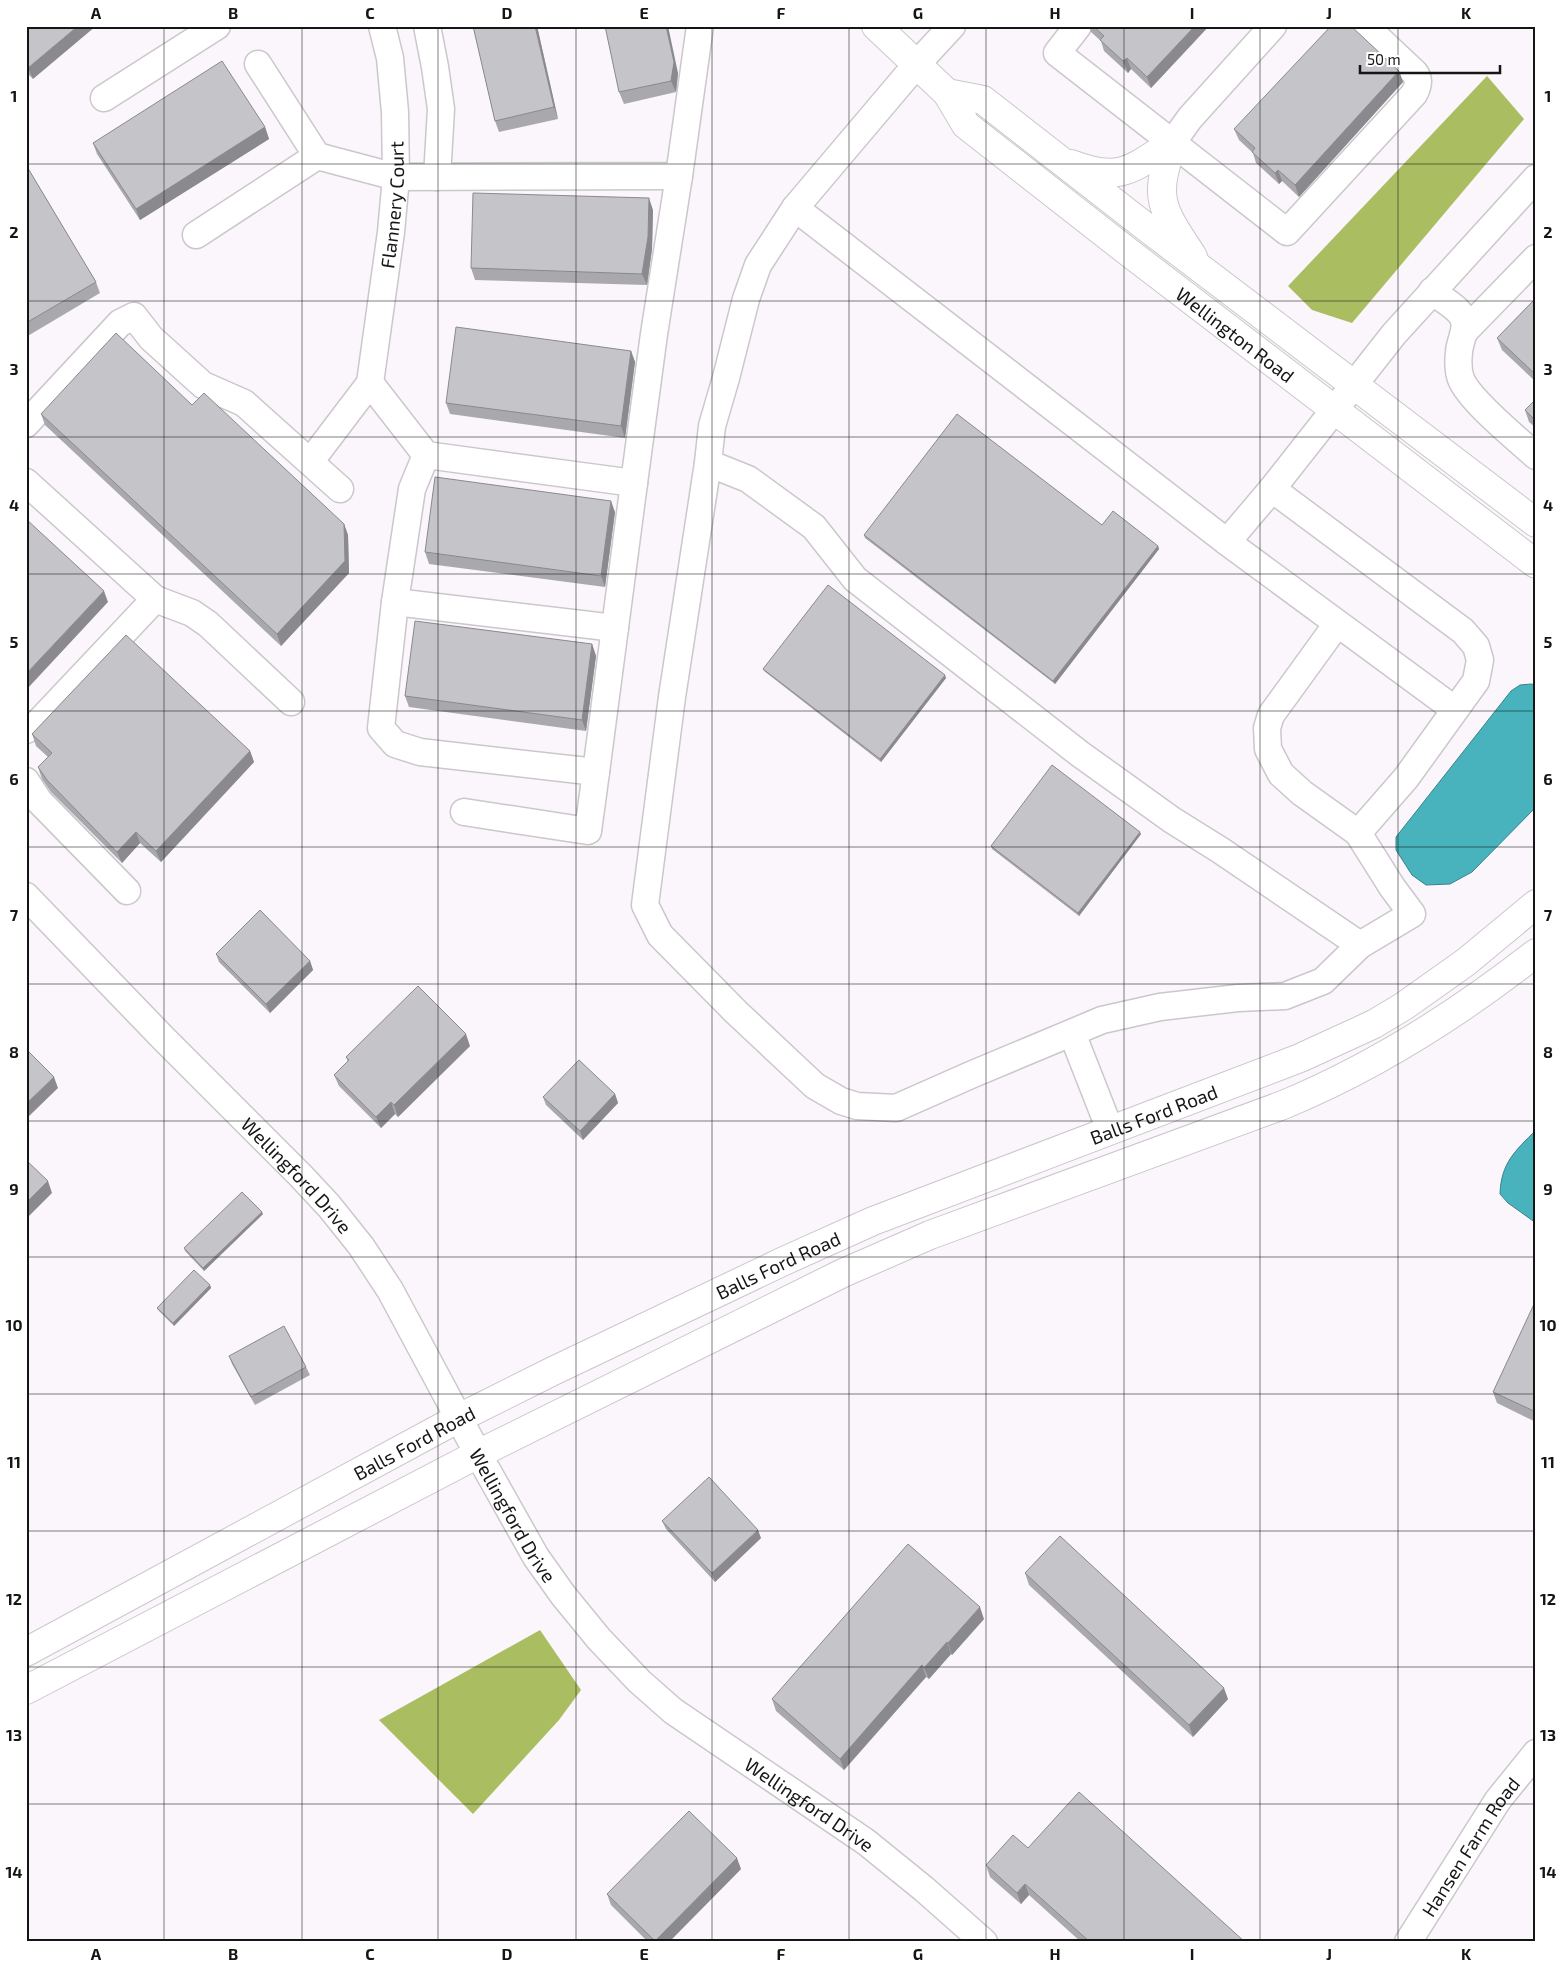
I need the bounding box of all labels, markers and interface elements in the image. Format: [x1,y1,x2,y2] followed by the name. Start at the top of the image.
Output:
[91,3,102,22] text: A
[228,3,238,22] text: B
[365,3,375,22] text: C
[502,3,513,22] text: D
[639,3,649,22] text: E
[777,3,786,22] text: F
[913,3,923,22] text: G
[1049,3,1061,22] text: H
[1190,3,1194,22] text: I
[1326,3,1332,22] text: J
[1461,3,1472,22] text: K
[1360,42,1500,74] scale bar
[1367,50,1401,68] text: 50 m
[11,86,17,105] text: 1
[1545,86,1551,105] text: 1
[375,141,408,270] street label: Flannery Court
[9,222,19,241] text: 2
[1543,222,1553,241] text: 2
[1172,282,1299,387] street label: Wellington Road
[9,359,19,378] text: 3
[1543,359,1553,378] text: 3
[9,495,19,514] text: 4
[1543,495,1553,514] text: 4
[10,632,19,651] text: 5
[1544,632,1553,651] text: 5
[9,769,19,788] text: 6
[1543,769,1553,788] text: 6
[10,905,19,924] text: 7
[1544,905,1553,924] text: 7
[9,1042,19,1061] text: 8
[1543,1042,1553,1061] text: 8
[1087,1079,1220,1149] street label: Balls Ford Road
[237,1112,357,1237] street label: Wellingford Drive
[9,1179,19,1198] text: 9
[1543,1179,1553,1198] text: 9
[712,1226,844,1303] street label: Balls Ford Road
[5,1315,23,1334] text: 10
[1539,1315,1557,1334] text: 10
[349,1401,479,1484] street label: Balls Ford Road
[465,1444,561,1586] street label: Wellingford Drive
[7,1452,21,1471] text: 11
[1541,1452,1555,1471] text: 11
[6,1589,22,1608] text: 12
[1540,1589,1556,1608] text: 12
[6,1725,22,1744] text: 13
[1540,1725,1556,1744] text: 13
[741,1752,879,1856] street label: Wellingford Drive
[1416,1772,1524,1920] street label: Hansen Farm Road
[5,1862,23,1881] text: 14
[1539,1862,1557,1881] text: 14
[91,1944,102,1963] text: A
[228,1944,238,1963] text: B
[365,1944,375,1963] text: C
[502,1944,513,1963] text: D
[639,1944,649,1963] text: E
[777,1944,786,1963] text: F
[913,1944,923,1963] text: G
[1049,1944,1061,1963] text: H
[1190,1944,1194,1963] text: I
[1326,1944,1332,1963] text: J
[1461,1944,1472,1963] text: K

